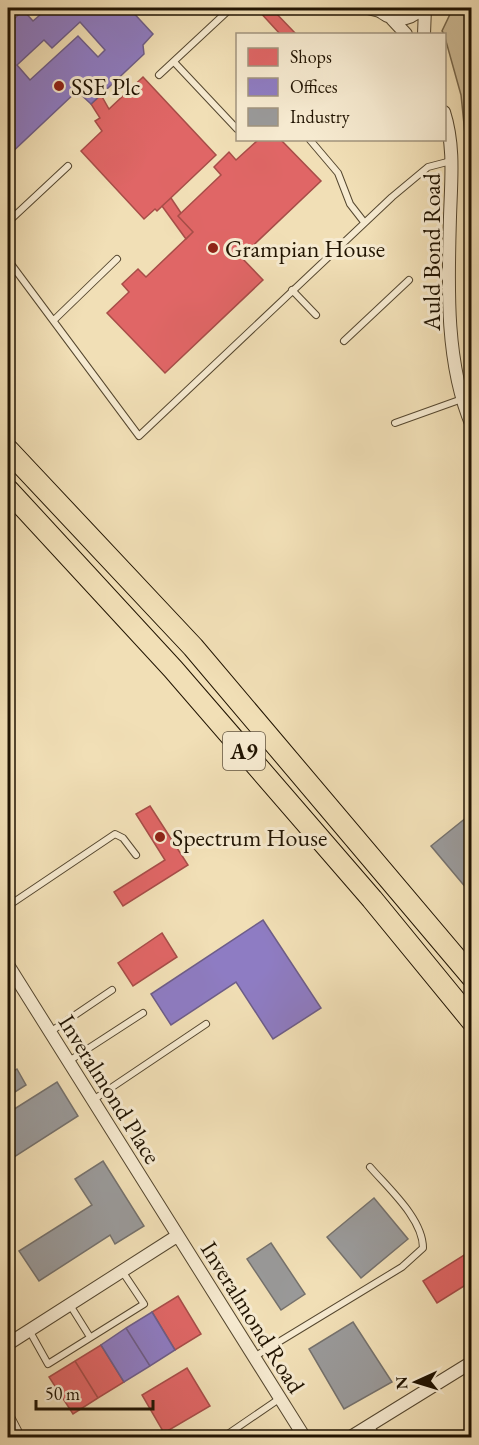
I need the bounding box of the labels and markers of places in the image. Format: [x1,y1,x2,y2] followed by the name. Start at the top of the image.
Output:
[71,71,140,102] place label: SSE Plc
[52,79,66,93] marker: SSE Plc
[225,233,385,264] place label: Grampian House
[206,241,220,255] marker: Grampian House
[172,822,327,853] place label: Spectrum House
[153,830,167,844] marker: Spectrum House

